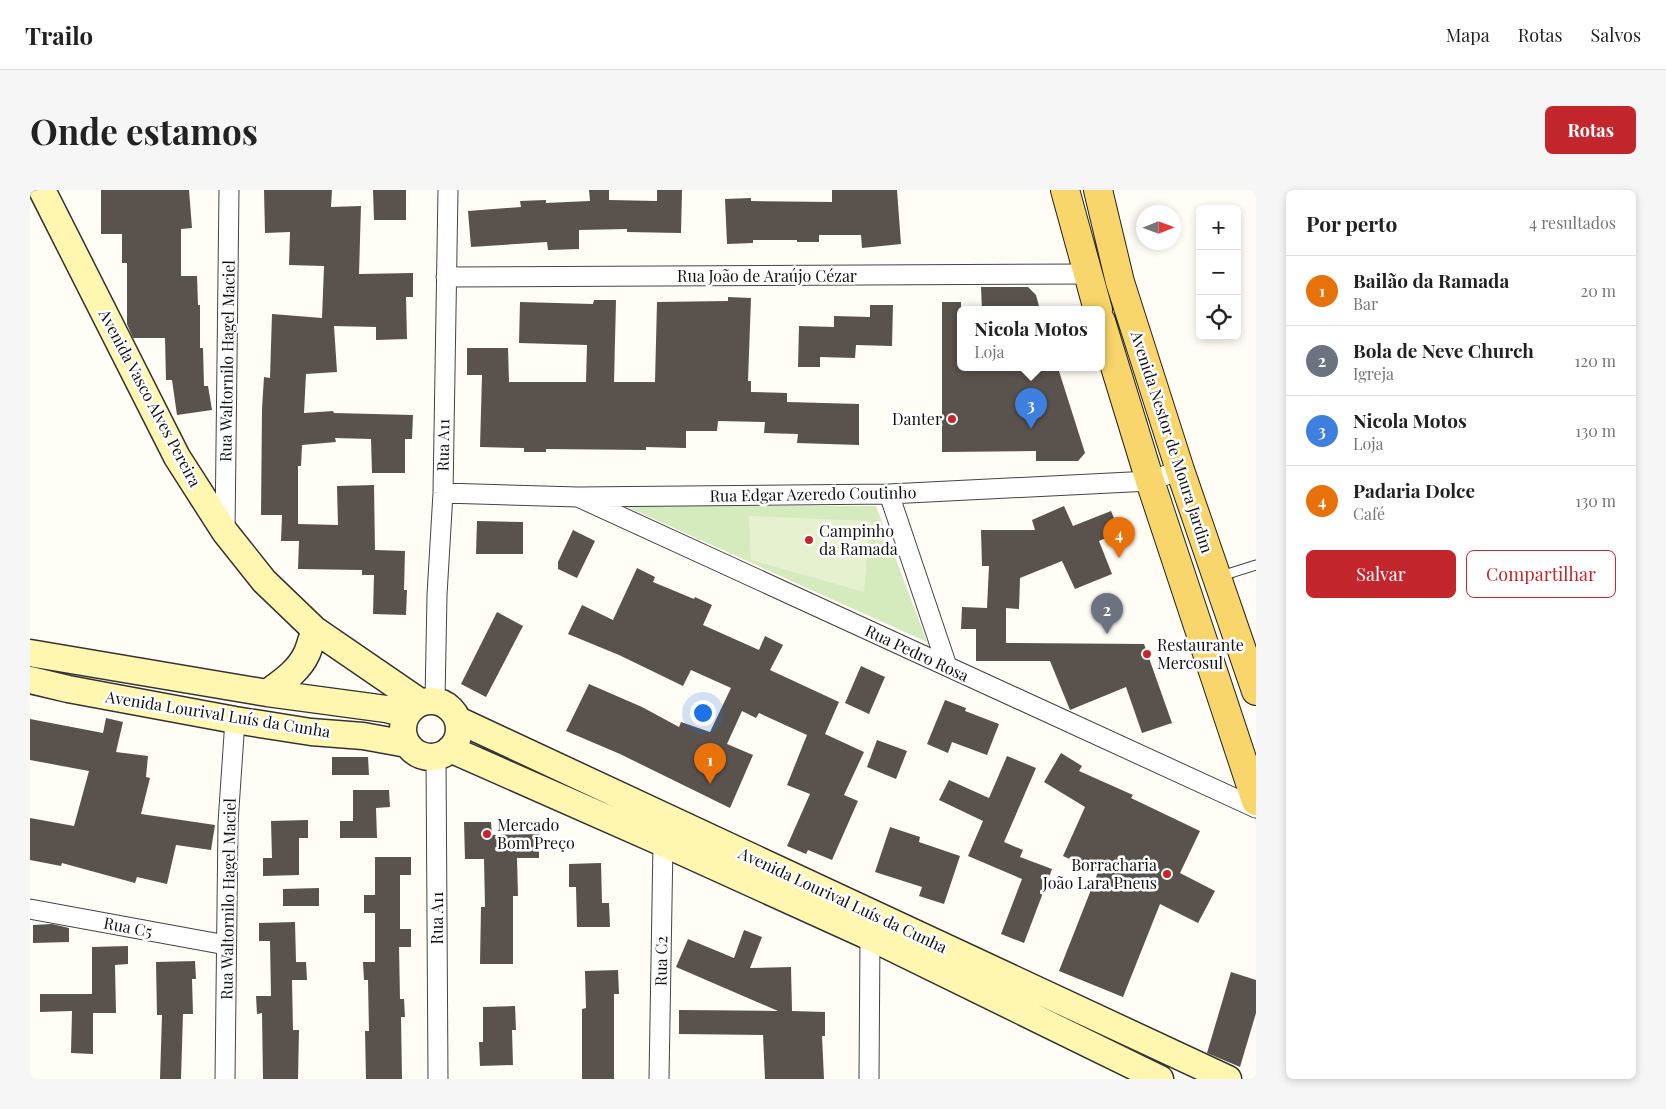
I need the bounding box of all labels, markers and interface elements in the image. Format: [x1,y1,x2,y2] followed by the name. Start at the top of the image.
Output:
[25,19,93,51] text: Trailo
[1446,23,1490,47] text: Mapa
[1518,23,1563,47] text: Rotas
[1591,23,1641,47] text: Salvos
[1545,106,1636,154] button: Rotas
[30,107,258,154] text: Onde estamos
[1136,205,1181,250] north arrow
[1196,205,1241,340] map controls
[1196,205,1241,250] button: +
[1306,209,1397,237] text: Por perto
[1529,212,1616,233] text: 4 resultados
[1196,250,1241,295] button: −
[214,259,239,462] street label: Rua Waltornilo Hagel Maciel
[677,265,857,286] street label: Rua João de Araújo Cézar
[1353,267,1509,293] text: Bailão da Ramada
[1319,280,1325,301] text: 1
[1581,280,1616,301] text: 20 m
[1353,293,1378,314] text: Bar
[1196,295,1241,340] button: locate
[94,304,206,490] street label: Avenida Vasco Alves Pereira
[957,306,1105,371] popup
[974,315,1088,341] text: Nicola Motos
[1126,327,1218,556] street label: Avenida Nestor de Moura Jardim
[1353,337,1534,363] text: Bola de Neve Church
[974,341,1005,362] text: Loja
[1318,350,1326,371] text: 2
[1575,350,1616,371] text: 120 m
[1353,363,1394,384] text: Igreja
[1015,388,1047,429] pin: 3
[1353,407,1467,433] text: Nicola Motos
[892,408,942,429] place label: Danter
[946,413,958,425] marker: Danter
[432,418,453,472] street label: Rua A11
[1318,420,1326,441] text: 3
[1575,420,1616,441] text: 130 m
[1353,433,1383,454] text: Loja
[1353,477,1475,503] text: Padaria Dolce
[709,481,917,506] street label: Rua Edgar Azeredo Coutinho
[1318,490,1326,511] text: 4
[1575,490,1616,511] text: 130 m
[1353,503,1385,524] text: Café
[1103,517,1135,558] pin: 4
[819,520,898,559] place label: Campinho da Ramada
[803,534,815,546] marker: Campinho da Ramada
[1306,550,1456,598] button: Salvar
[1466,550,1616,598] button: Compartilhar
[1091,593,1123,634] pin: 2
[862,619,972,686] street label: Rua Pedro Rosa
[1157,634,1244,673] place label: Restaurante Mercosul
[1141,648,1153,660] marker: Restaurante Mercosul
[103,685,332,742] street label: Avenida Lourival Luís da Cunha
[690,700,716,726] your location
[694,743,726,784] pin: 1
[215,797,240,1000] street label: Rua Waltornilo Hagel Maciel
[497,814,575,853] place label: Mercado Bom Preço
[481,828,493,840] marker: Mercado Bom Preço
[735,842,951,957] street label: Avenida Lourival Luís da Cunha
[1042,854,1157,893] place label: Borracharia João Lara Pneus
[1161,868,1173,880] marker: Borracharia João Lara Pneus
[426,892,447,944] street label: Rua A11
[102,912,154,941] street label: Rua C5
[650,936,671,986] street label: Rua C2

